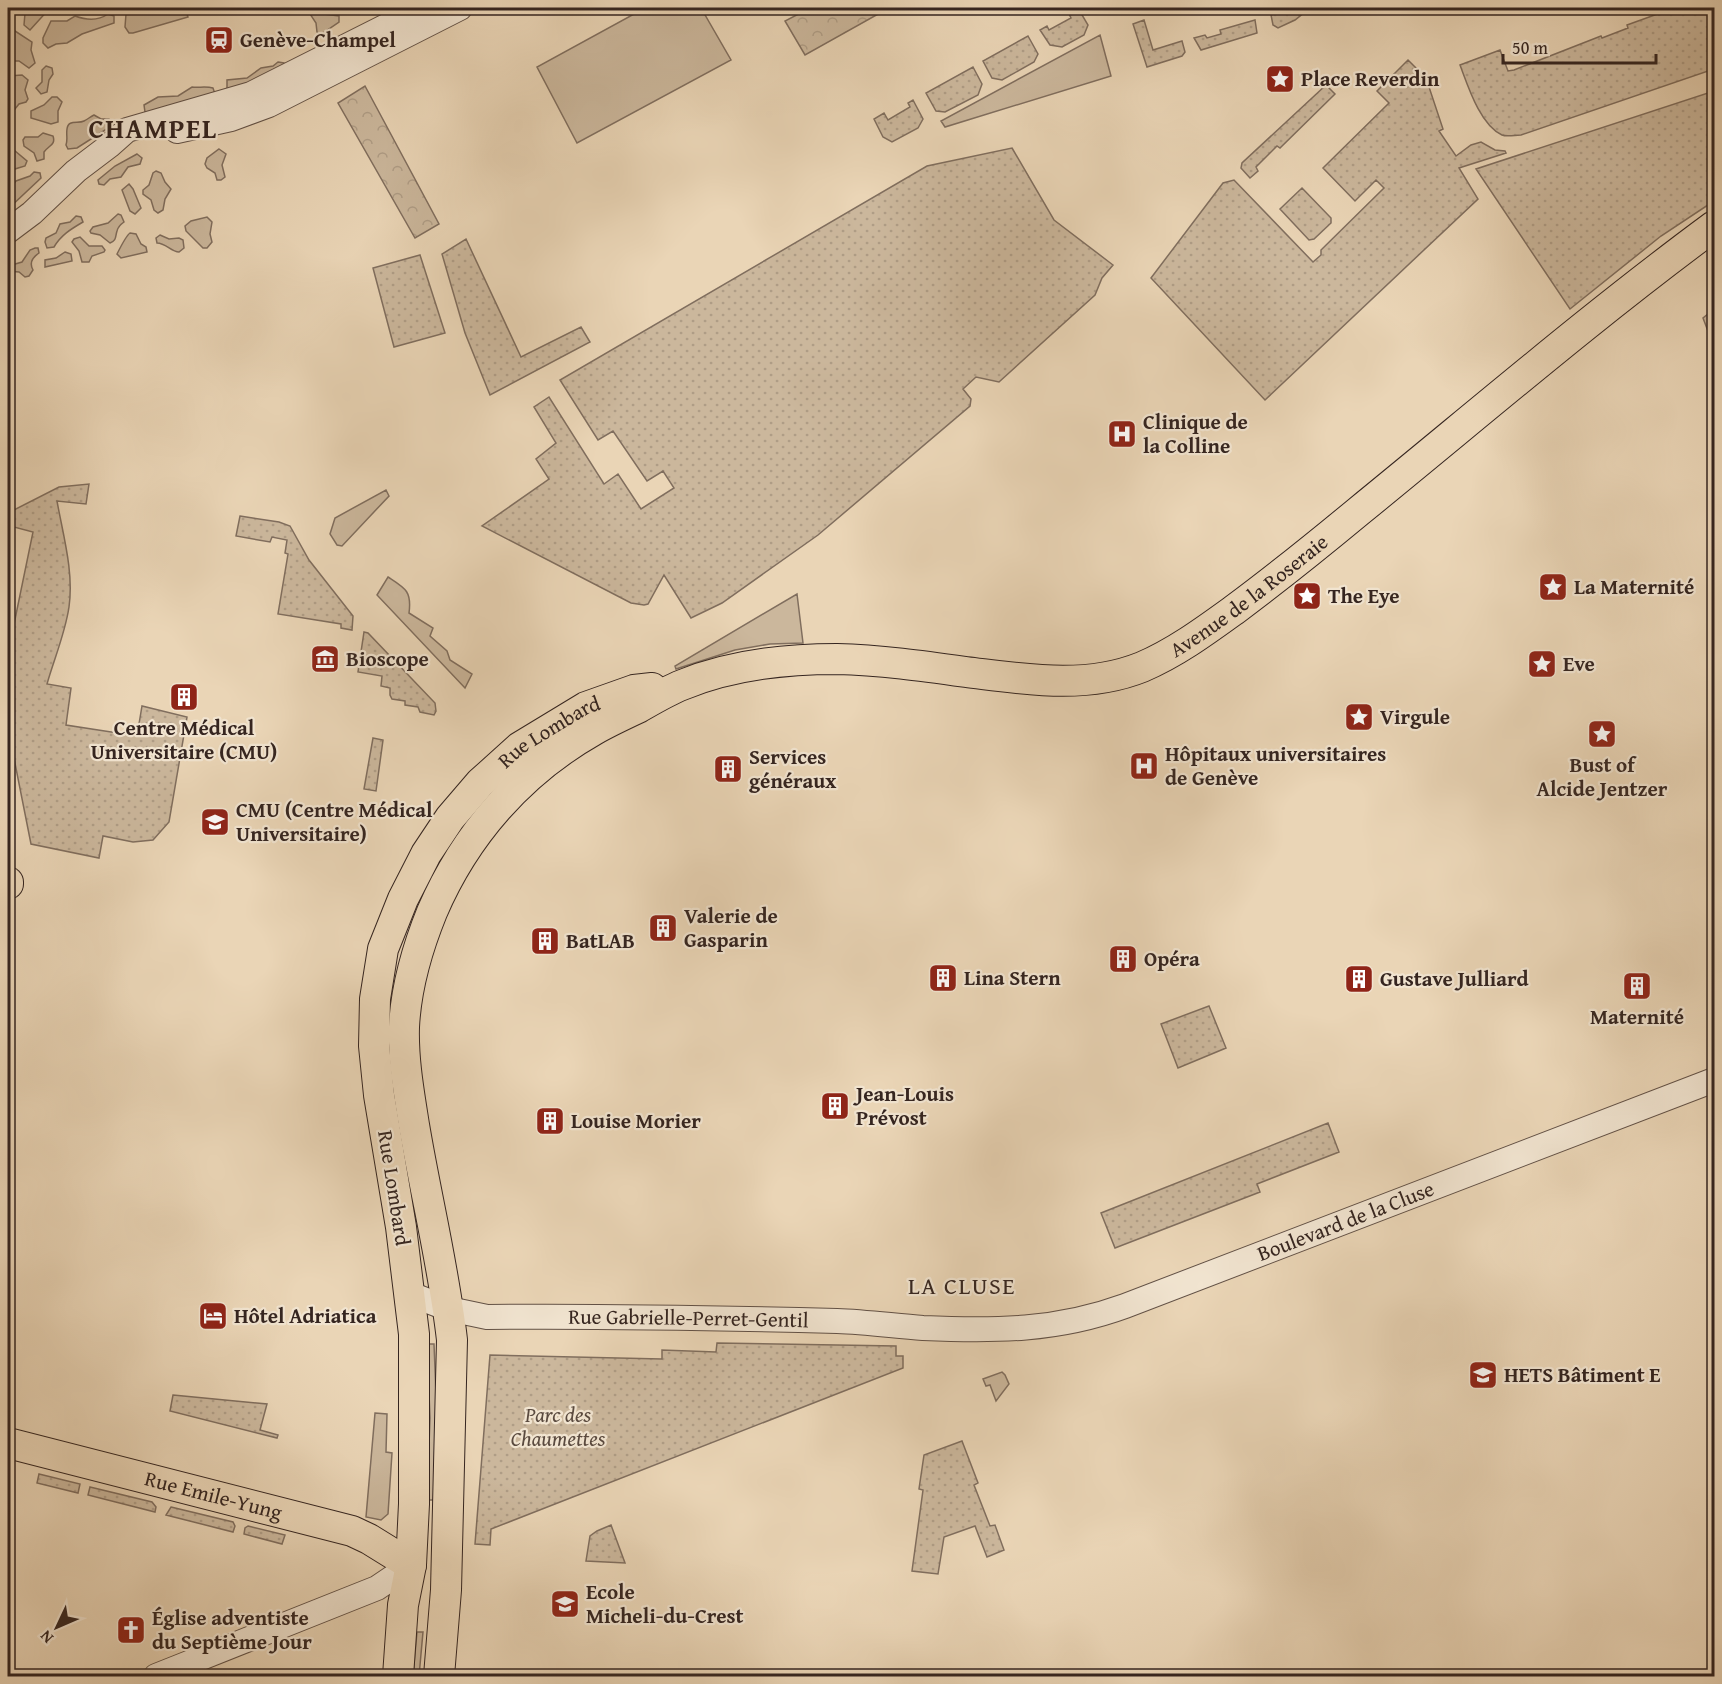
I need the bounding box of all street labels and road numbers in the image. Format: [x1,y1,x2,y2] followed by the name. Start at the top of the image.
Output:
[1164,526,1335,665] street label: Avenue de la Roseraie
[490,687,605,775] street label: Rue Lombard
[370,1128,419,1249] street label: Rue Lombard
[1253,1173,1439,1269] street label: Boulevard de la Cluse
[568,1301,809,1335] street label: Rue Gabrielle-Perret-Gentil
[141,1463,286,1528] street label: Rue Emile-Yung

